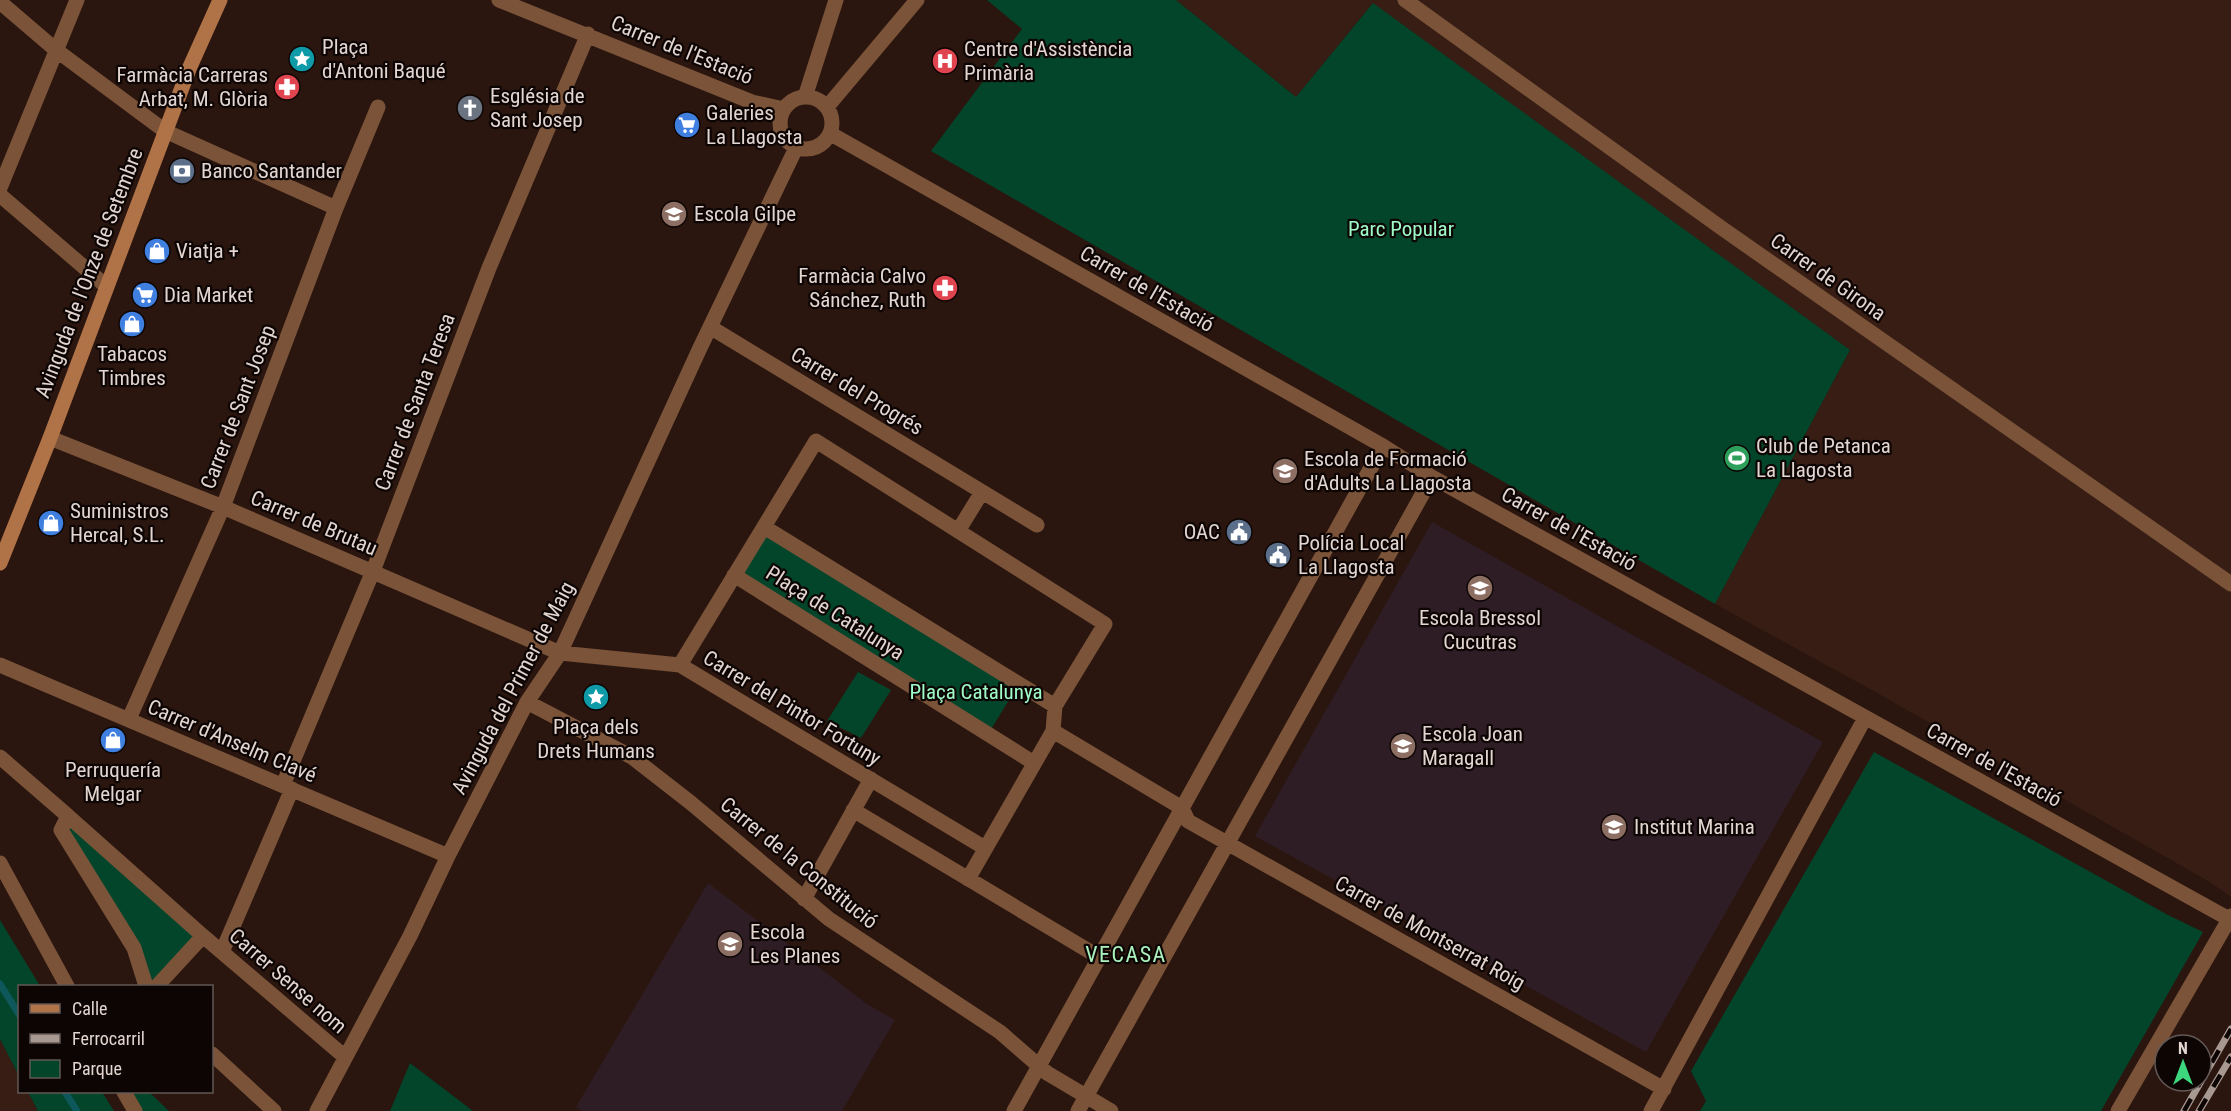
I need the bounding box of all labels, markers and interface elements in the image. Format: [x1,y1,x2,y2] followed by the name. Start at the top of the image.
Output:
[608,11,756,89] street label: Carrer de l'Estació
[322,35,446,83] place label: Plaça d'Antoni Baqué
[964,37,1132,85] place label: Centre d'Assistència Primària
[287,44,317,74] place icon: Plaça d'Antoni Baqué
[930,46,960,76] hospital icon: Centre d'Assistència Primària
[116,63,268,111] place label: Farmàcia Carreras Arbat, M. Glòria
[272,72,302,102] pharmacy icon: Farmàcia Carreras Arbat, M. Glòria
[490,84,585,132] place label: Església de Sant Josep
[455,93,485,123] church icon: Església de Sant Josep
[706,101,802,149] place label: Galeries La Llagosta
[672,110,702,140] supermarket icon: Galeries La Llagosta
[30,145,148,401] street label: Avinguda de l'Onze de Setembre
[167,156,197,186] bank icon: Banco Santander
[201,159,342,183] place label: Banco Santander
[659,199,689,229] school or university icon: Escola Gilpe
[694,202,796,226] place label: Escola Gilpe
[1348,217,1454,241] park label: Parc Popular
[1766,228,1890,326] street label: Carrer de Girona
[142,236,172,266] shop icon: Viatja +
[176,239,239,263] place label: Viatja +
[1076,241,1218,337] street label: Carrer de l'Estació
[798,264,926,312] place label: Farmàcia Calvo Sánchez, Ruth
[930,273,960,303] pharmacy icon: Farmàcia Calvo Sánchez, Ruth
[130,280,160,310] supermarket icon: Dia Market
[164,283,253,307] place label: Dia Market
[117,309,147,339] shop icon: Tabacos Timbres
[370,310,460,494] street label: Carrer de Santa Teresa
[196,322,280,492] street label: Carrer de Sant Josep
[97,342,167,390] place label: Tabacos Timbres
[787,342,927,440] street label: Carrer del Progrés
[1756,434,1891,482] place label: Club de Petanca La Llagosta
[1722,443,1752,473] sports icon: Club de Petanca La Llagosta
[1304,447,1471,495] place label: Escola de Formació d'Adults La Llagosta
[1270,456,1300,486] school or university icon: Escola de Formació d'Adults La Llagosta
[1497,482,1641,576] street label: Carrer de l'Estació
[247,486,381,560] street label: Carrer de Brutau
[70,499,169,547] place label: Suministros Hercal, S.L.
[36,508,66,538] shop icon: Suministros Hercal, S.L.
[1224,517,1254,547] public building icon: OAC
[1184,520,1220,544] place label: OAC
[1298,531,1404,579] place label: Polícia Local La Llagosta
[1263,540,1293,570] public building icon: Polícia Local La Llagosta
[762,561,908,665] street label: Plaça de Catalunya
[1465,573,1495,603] school or university icon: Escola Bressol Cucutras
[447,578,579,798] street label: Avinguda del Primer de Maig
[1419,606,1541,654] place label: Escola Bressol Cucutras
[699,646,885,771] street label: Carrer del Pintor Fortuny
[909,680,1043,704] park label: Plaça Catalunya
[581,682,611,712] place icon: Plaça dels Drets Humans
[144,695,320,787] street label: Carrer d'Anselm Clavé
[537,715,655,763] place label: Plaça dels Drets Humans
[1922,718,2066,812] street label: Carrer de l'Estació
[1422,722,1523,770] place label: Escola Joan Maragall
[98,725,128,755] shop icon: Perruquería Melgar
[1388,731,1418,761] school or university icon: Escola Joan Maragall
[65,758,161,806] place label: Perruquería Melgar
[716,792,882,934] street label: Carrer de la Constitució
[1599,812,1629,842] school or university icon: Institut Marina
[1634,815,1755,839] place label: Institut Marina
[1331,871,1529,995] street label: Carrer de Montserrat Roig
[750,920,840,968] place label: Escola Les Planes
[225,924,351,1038] street label: Carrer Sense nom
[715,929,745,959] school or university icon: Escola Les Planes
[1085,942,1167,967] district label: VECASA
[18,985,213,1093] legend
[72,998,108,1019] text: Calle
[72,1028,145,1049] text: Ferrocarril
[2153,1033,2213,1093] north arrow
[2178,1039,2188,1058] text: N
[72,1058,122,1079] text: Parque

